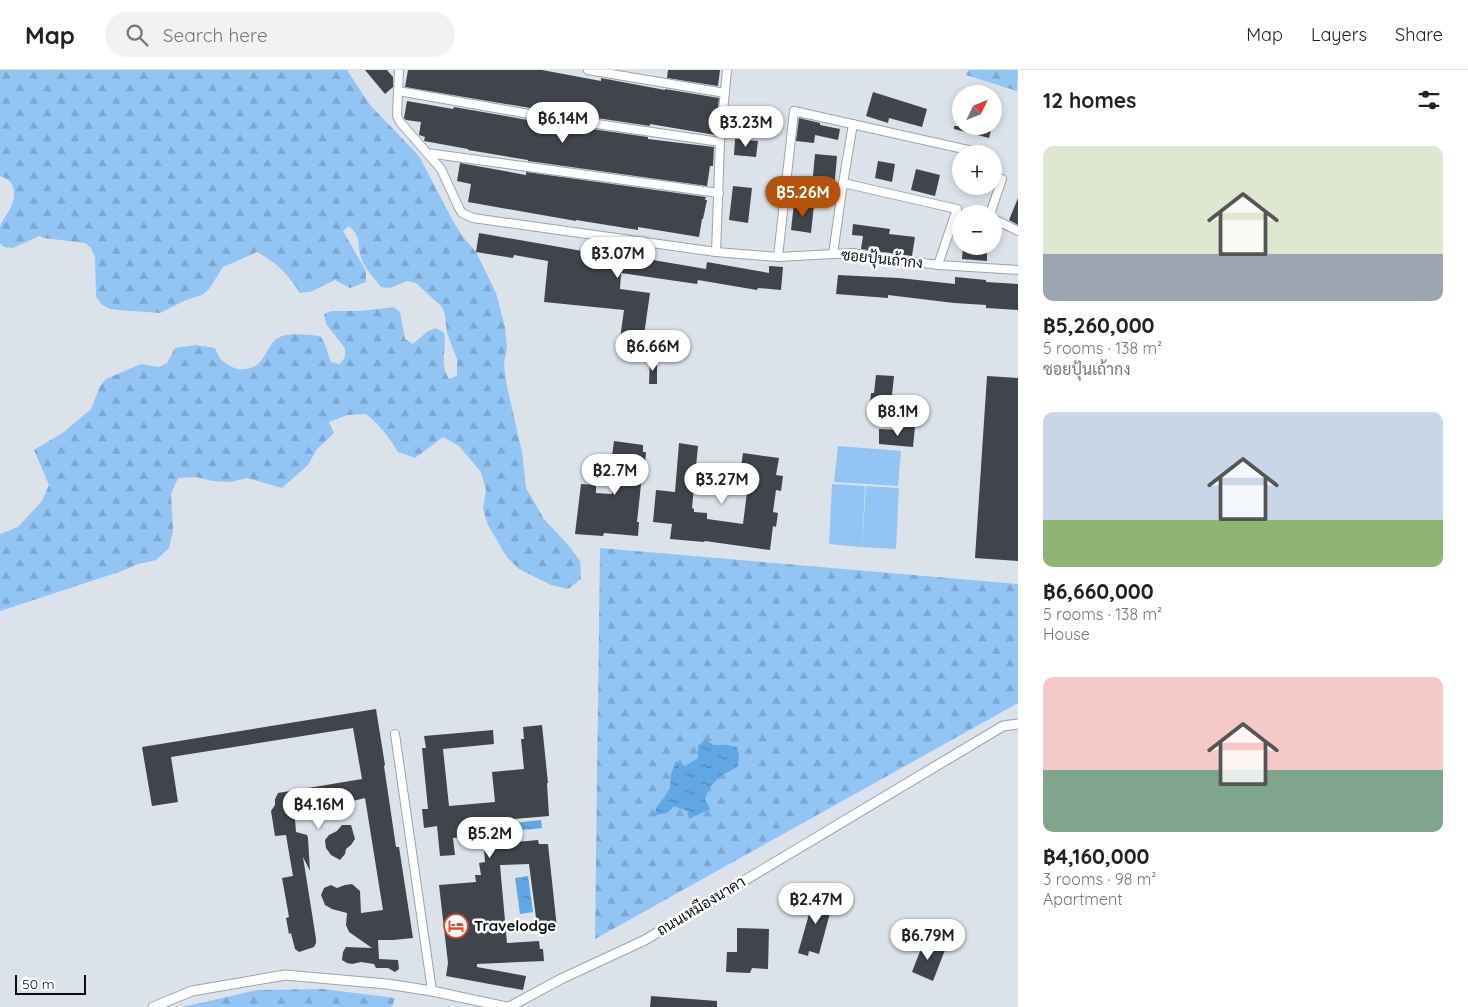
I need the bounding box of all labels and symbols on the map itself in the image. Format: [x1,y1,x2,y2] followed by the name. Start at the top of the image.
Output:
[952,85,1002,135] north arrow
[522,102,604,144] pin: ฿6.14M
[705,106,787,148] pin: ฿3.23M
[762,176,844,218] pin: ฿5.26M
[577,236,659,279] pin: ฿3.07M
[840,245,924,274] street label: ซอยปุ้นเถ้ากง
[612,330,694,372] pin: ฿6.66M
[863,394,933,437] pin: ฿8.1M
[580,454,650,496] pin: ฿2.7M
[681,462,763,505] pin: ฿3.27M
[278,788,360,830] pin: ฿4.16M
[455,816,525,859] pin: ฿5.2M
[653,872,748,939] street label: ถนนเหมืองนาคา
[775,882,857,925] pin: ฿2.47M
[443,913,469,939] hotel icon: Travelodge
[474,916,556,935] place label: Travelodge
[887,918,969,961] pin: ฿6.79M
[15,972,86,995] scale bar

